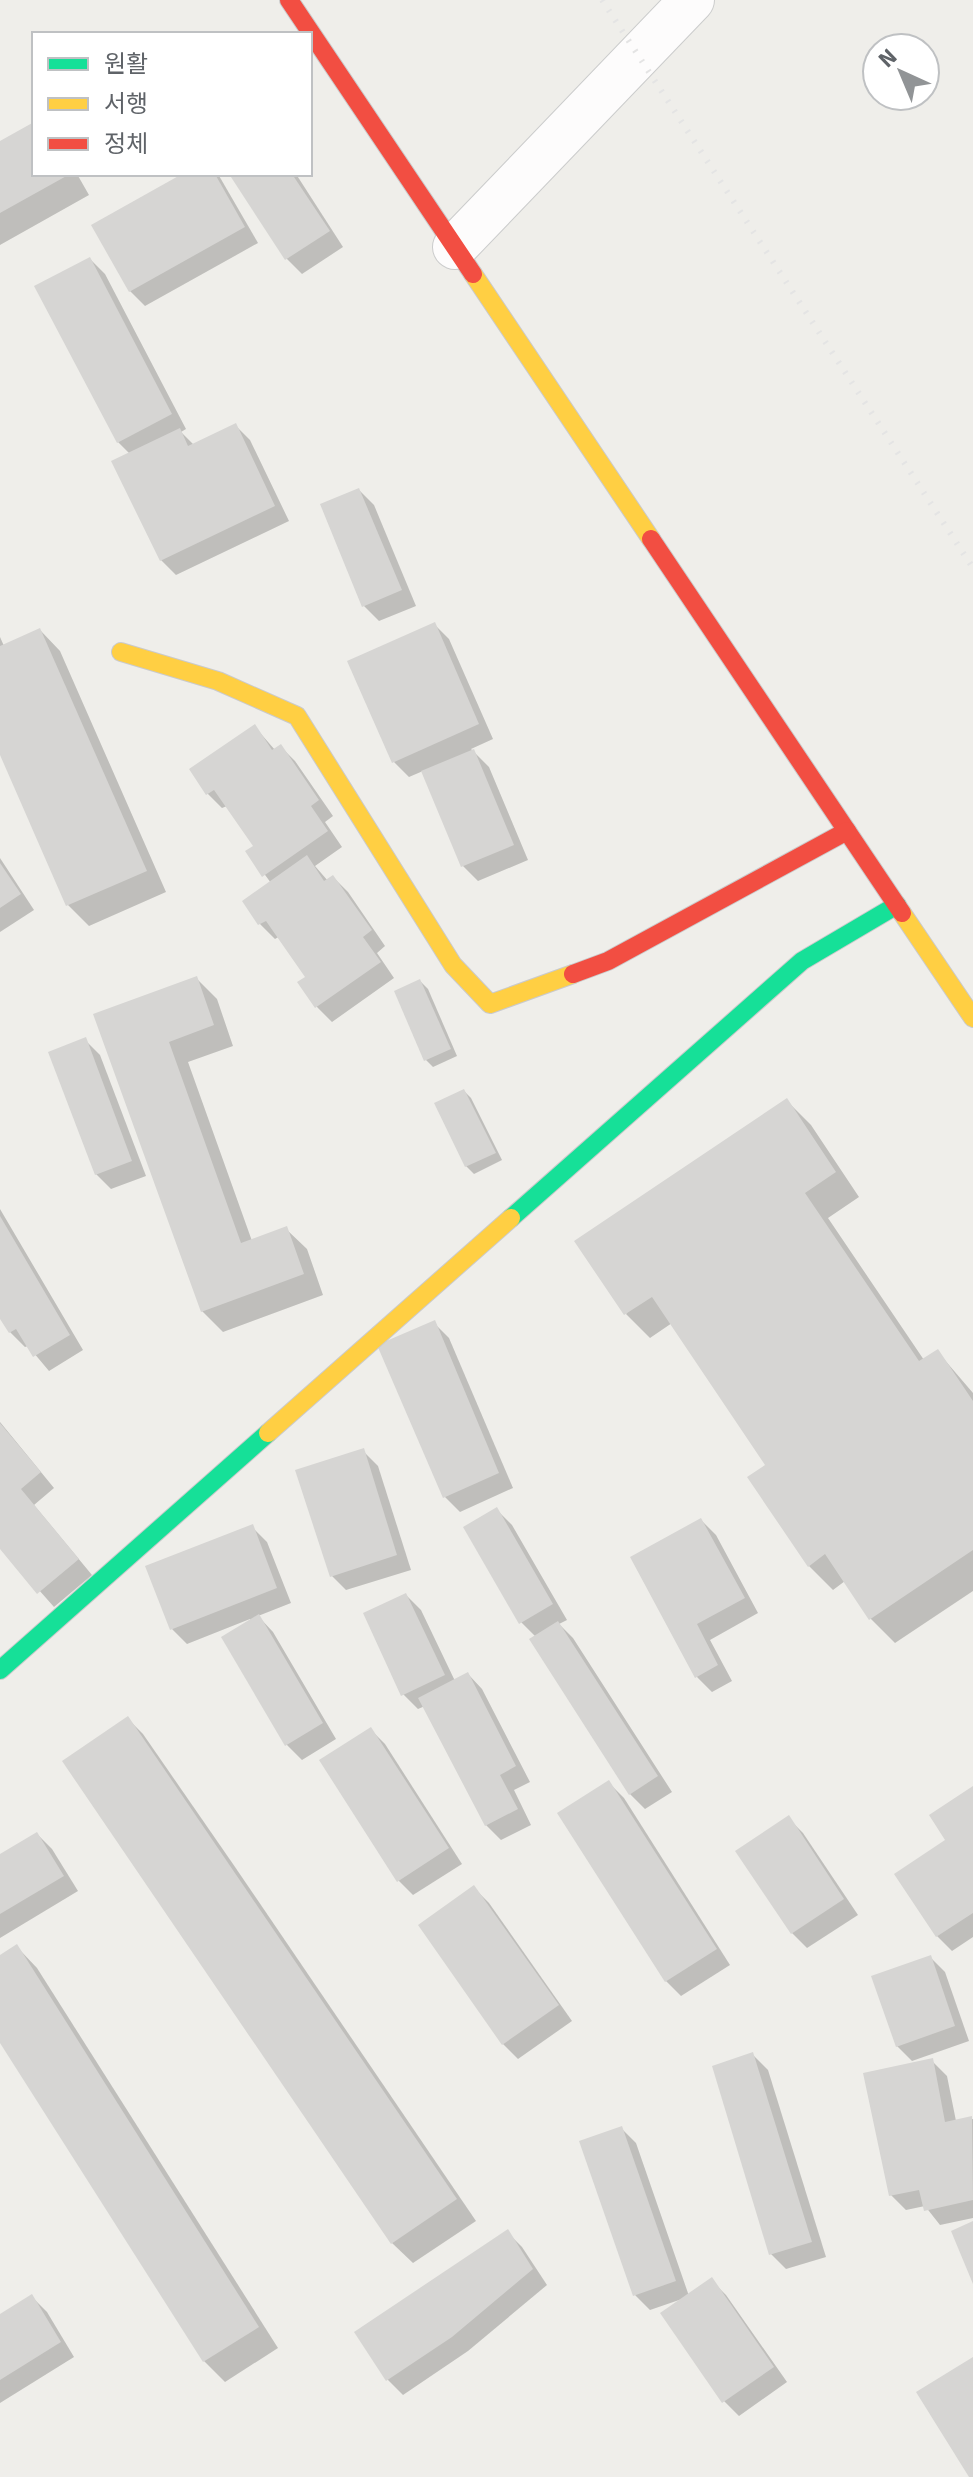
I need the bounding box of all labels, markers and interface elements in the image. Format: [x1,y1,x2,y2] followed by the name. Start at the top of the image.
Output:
[32,32,312,176] legend
[861,32,941,112] north arrow
[873,43,902,73] text: N
[104,49,148,79] text: 원활
[104,89,148,119] text: 서행
[104,129,148,159] text: 정체

